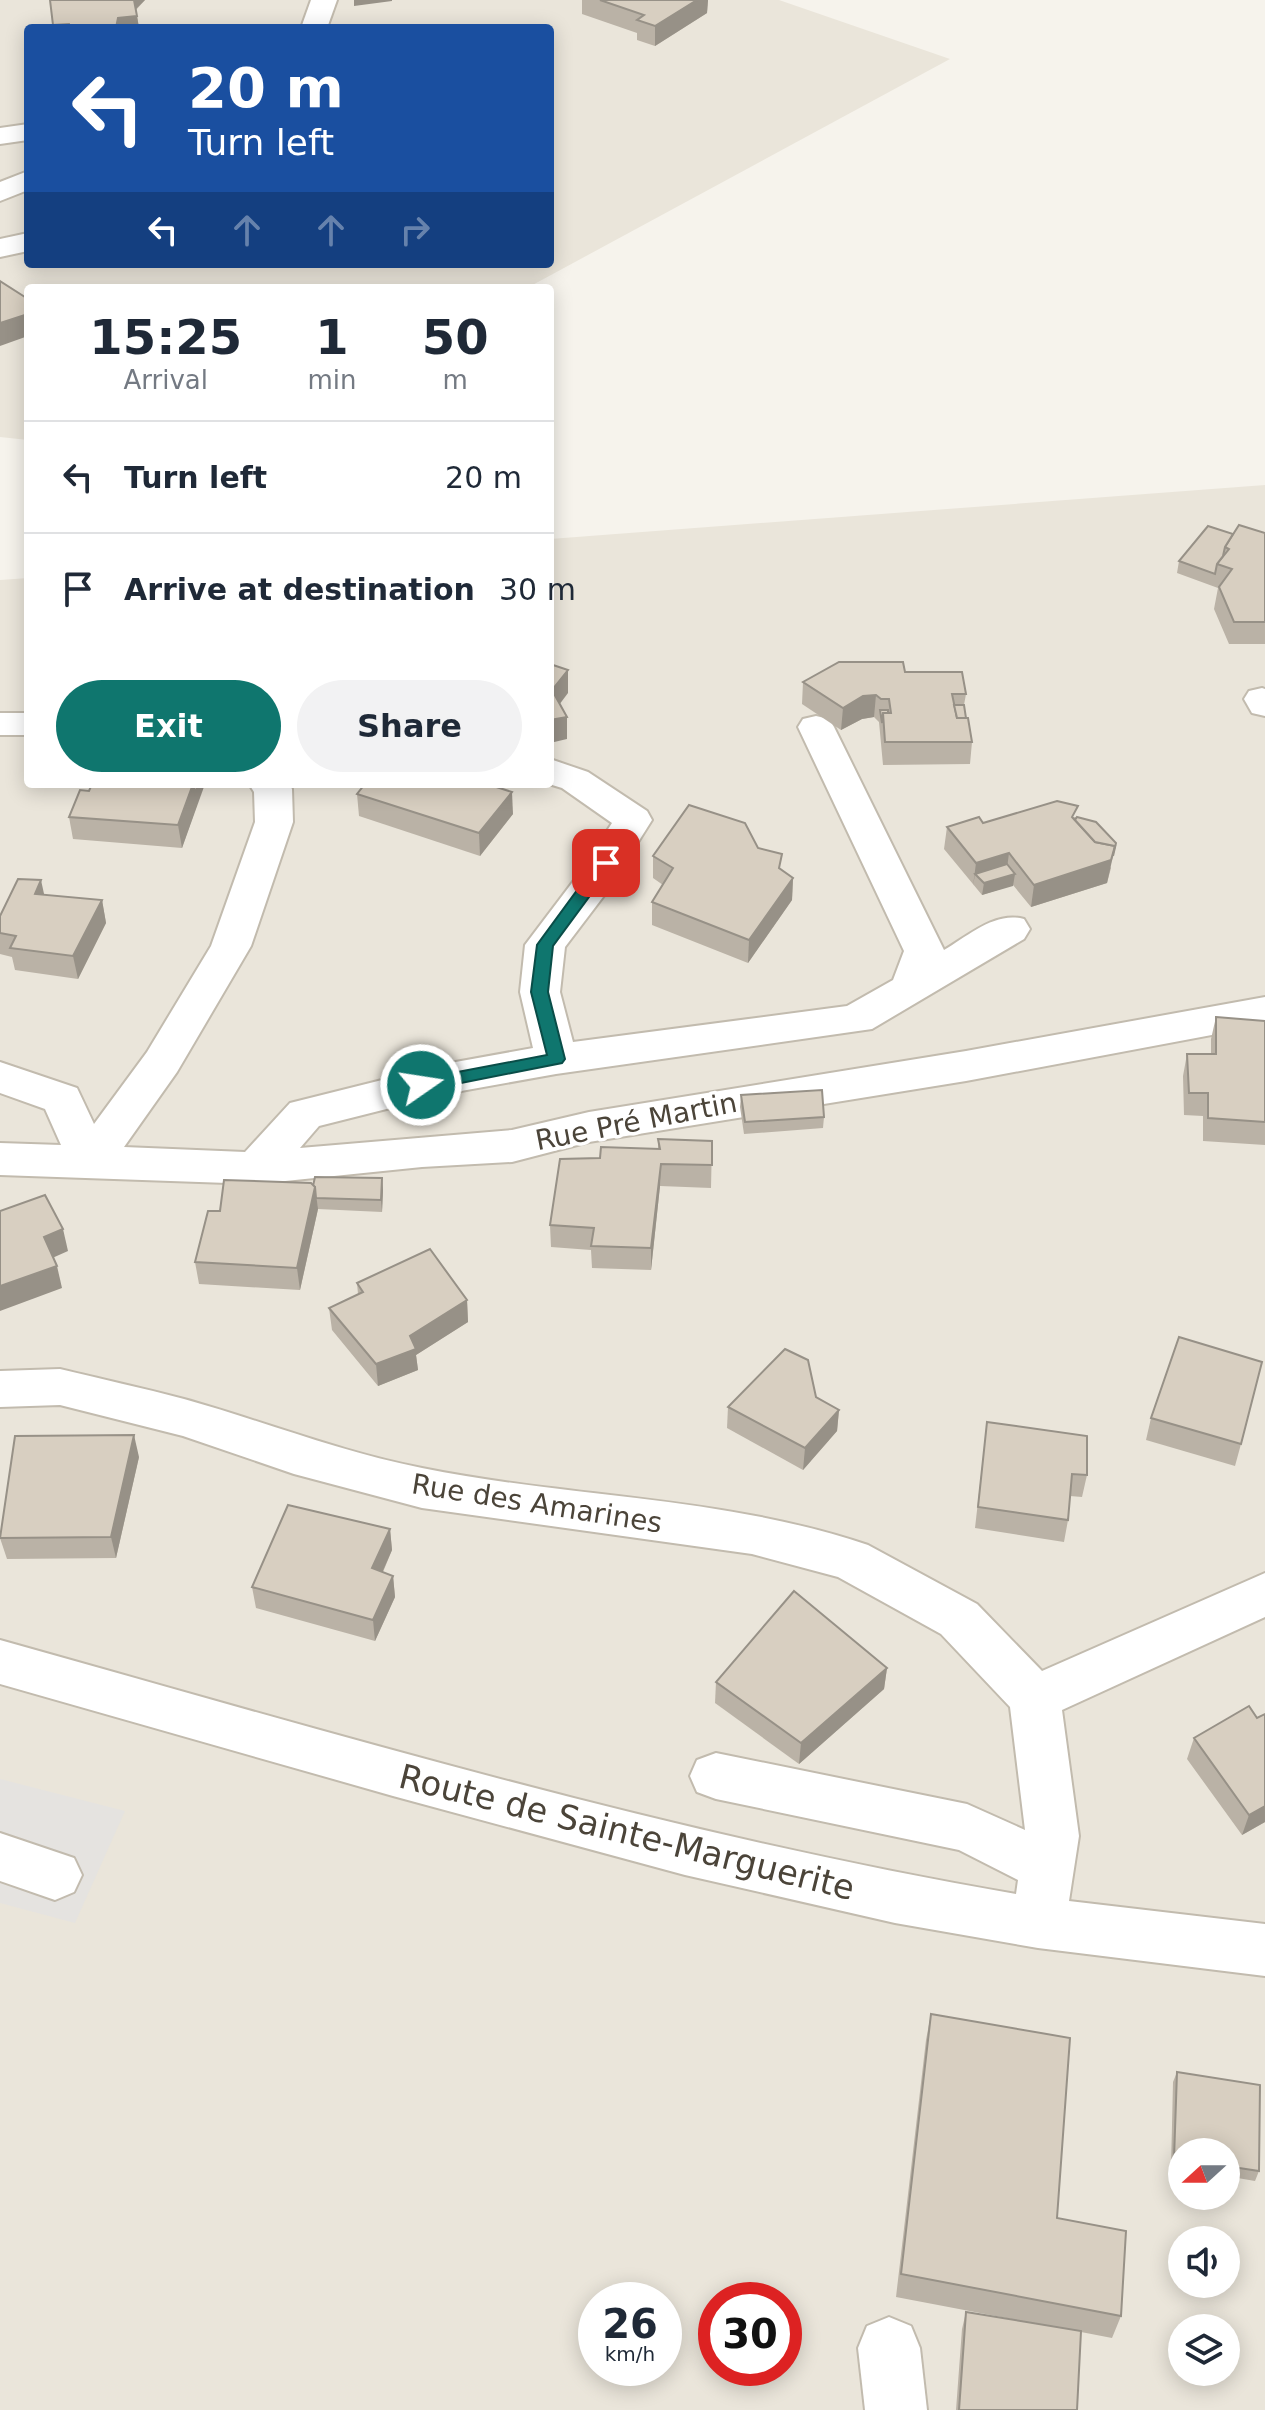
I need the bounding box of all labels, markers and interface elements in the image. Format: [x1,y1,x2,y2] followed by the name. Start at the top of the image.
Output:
[188,55,344,120] text: 20 m
[56,56,160,160] icon: left
[188,122,334,163] text: Turn left
[141,208,185,252] icon: left
[225,208,269,252] icon: ahead
[309,208,353,252] icon: ahead
[393,208,437,252] icon: right
[89,309,242,365] text: 15:25
[315,309,349,365] text: 1
[422,309,489,365] text: 50
[124,365,208,395] text: Arrival
[307,365,357,395] text: min
[443,365,468,395] text: m
[56,455,100,499] icon: left
[124,460,267,495] text: Turn left
[445,460,522,495] text: 20 m
[56,567,100,611] icon: arrive
[124,572,475,607] text: Arrive at destination
[499,572,576,607] text: 30 m
[56,680,281,772] button: Exit
[297,680,522,772] button: Share
[572,829,640,897] pin
[584,841,628,885] icon: arrive
[379,1043,463,1127] position arrow
[532,1086,740,1157] street label: Rue Pré Martin
[409,1467,664,1540] street label: Rue des Amarines
[395,1756,859,1908] street label: Route de Sainte-Marguerite
[1168,2138,1240,2210] north arrow
[1168,2138,1240,2386] map controls
[1168,2226,1240,2298] button: sound
[698,2282,802,2386] speed limit sign: 30
[602,2301,658,2347] text: 26
[1168,2314,1240,2386] button: layers
[605,2342,655,2366] text: km/h

